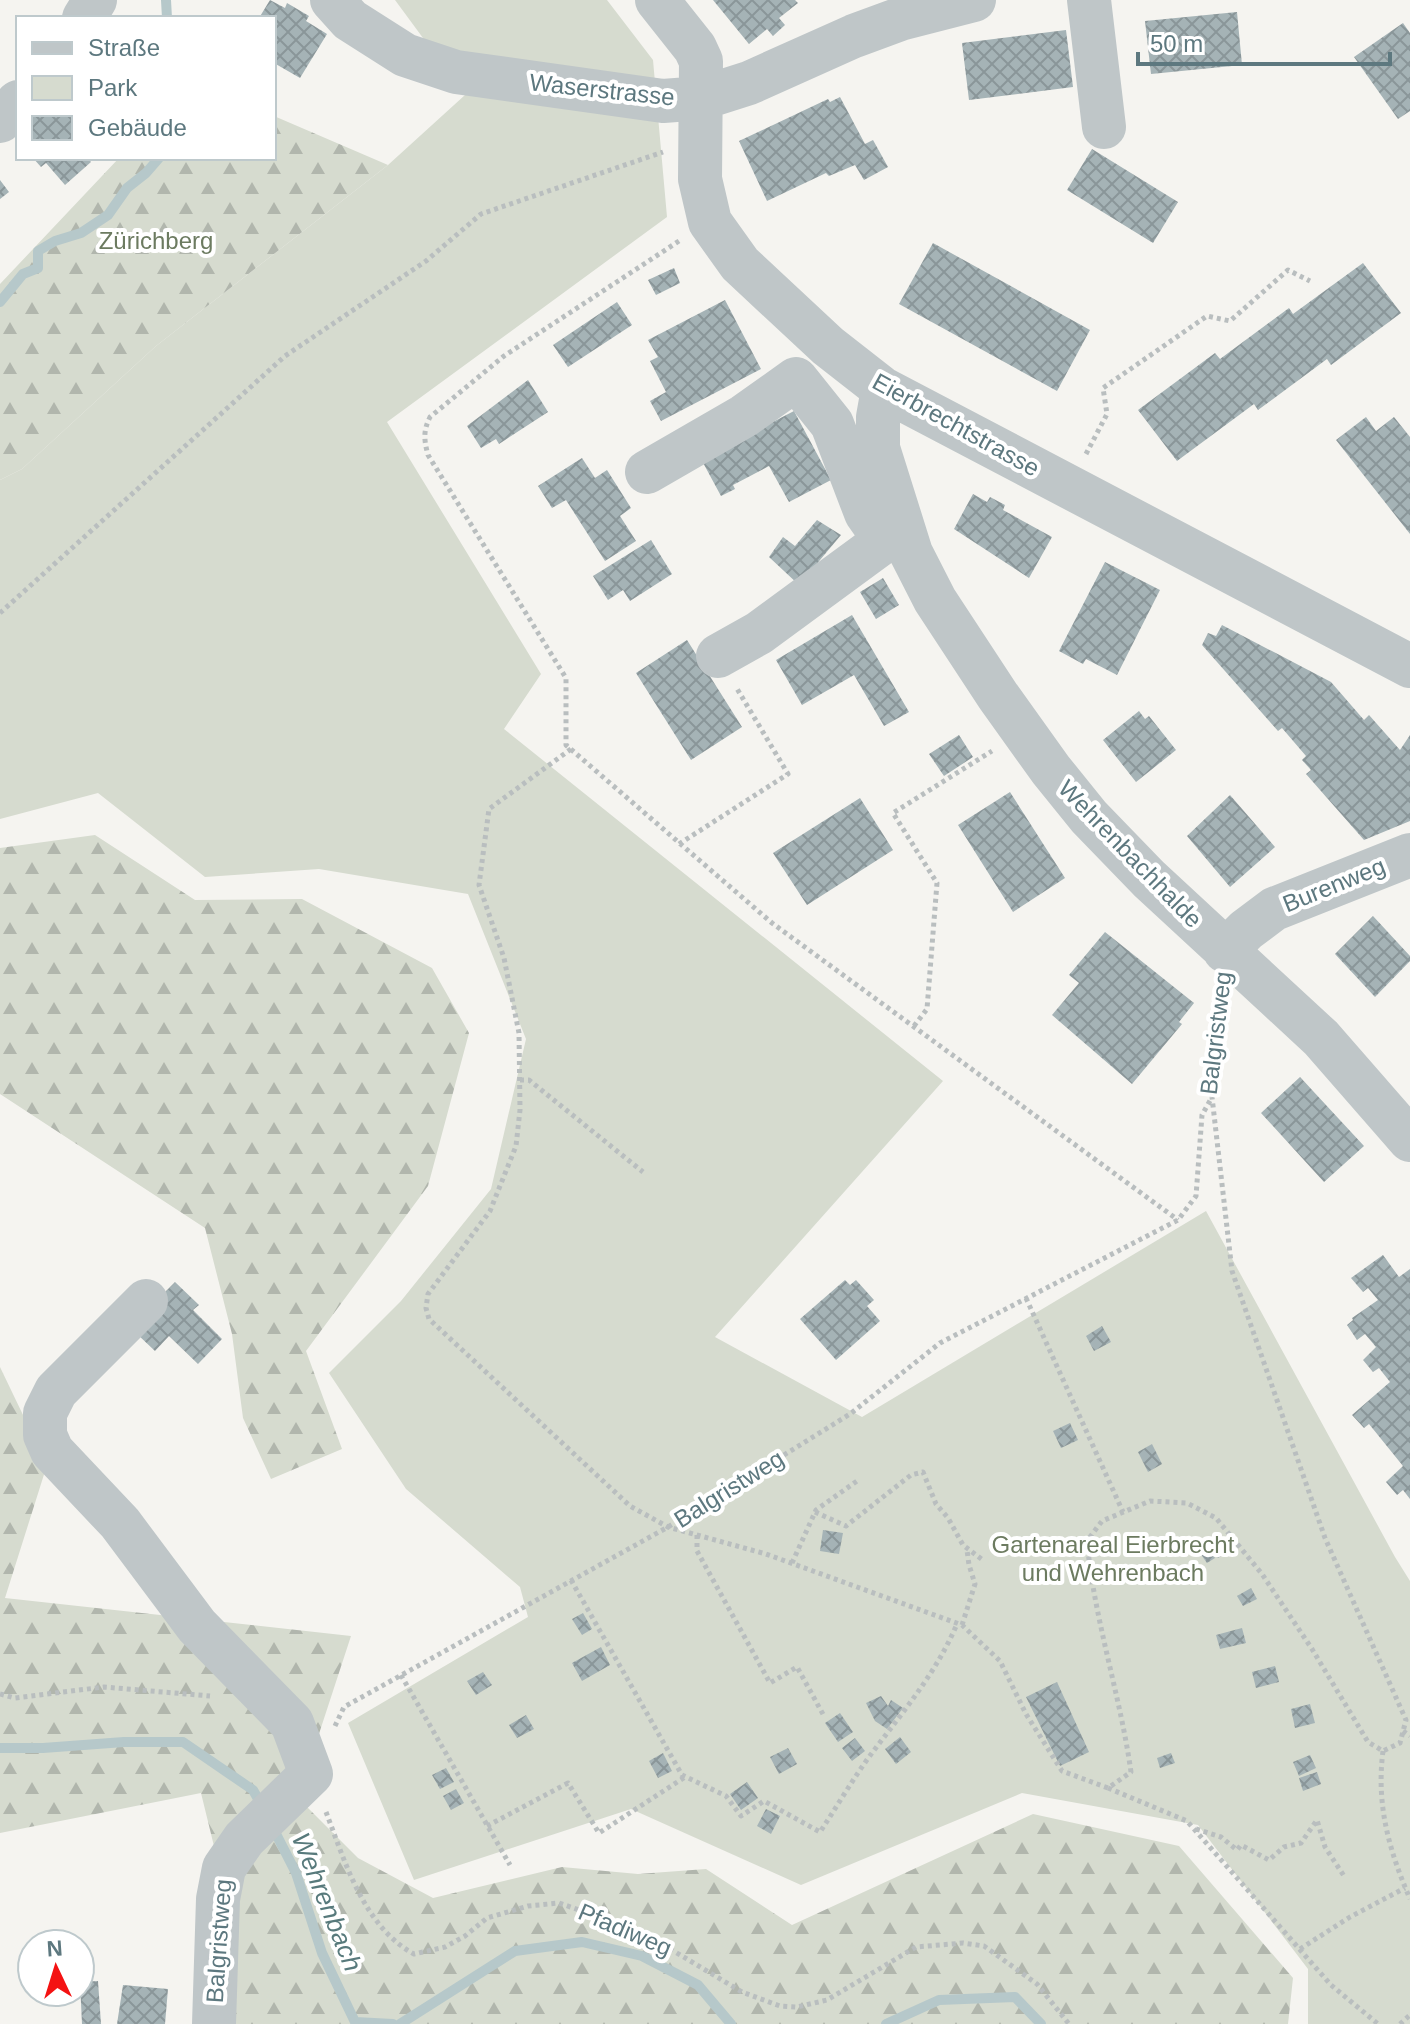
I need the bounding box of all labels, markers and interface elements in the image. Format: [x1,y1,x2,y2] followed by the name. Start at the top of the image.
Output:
[16,16,276,160] legend
[1138,16,1390,66] scale bar
[1150,30,1203,57] text: 50 m
[88,34,160,61] text: Straße
[528,68,676,111] street label: Waserstrasse
[88,74,138,101] text: Park
[88,114,187,141] text: Gebäude
[99,227,213,254] park label: Zürichberg
[868,367,1044,482] street label: Eierbrechtstrasse
[1053,774,1208,933] street label: Wehrenbachhalde
[1279,852,1389,917] street label: Burenweg
[1195,970,1236,1096] street label: Balgristweg
[669,1444,788,1533] street label: Balgristweg
[992,1531,1235,1586] park label: Gartenareal Eierbrecht und Wehrenbach
[286,1828,368,1976] water label: Wehrenbach
[201,1878,236,2004] street label: Balgristweg
[574,1898,676,1961] street label: Pfadiweg
[16,1928,96,2008] north arrow
[46,1936,63,1962] text: N

